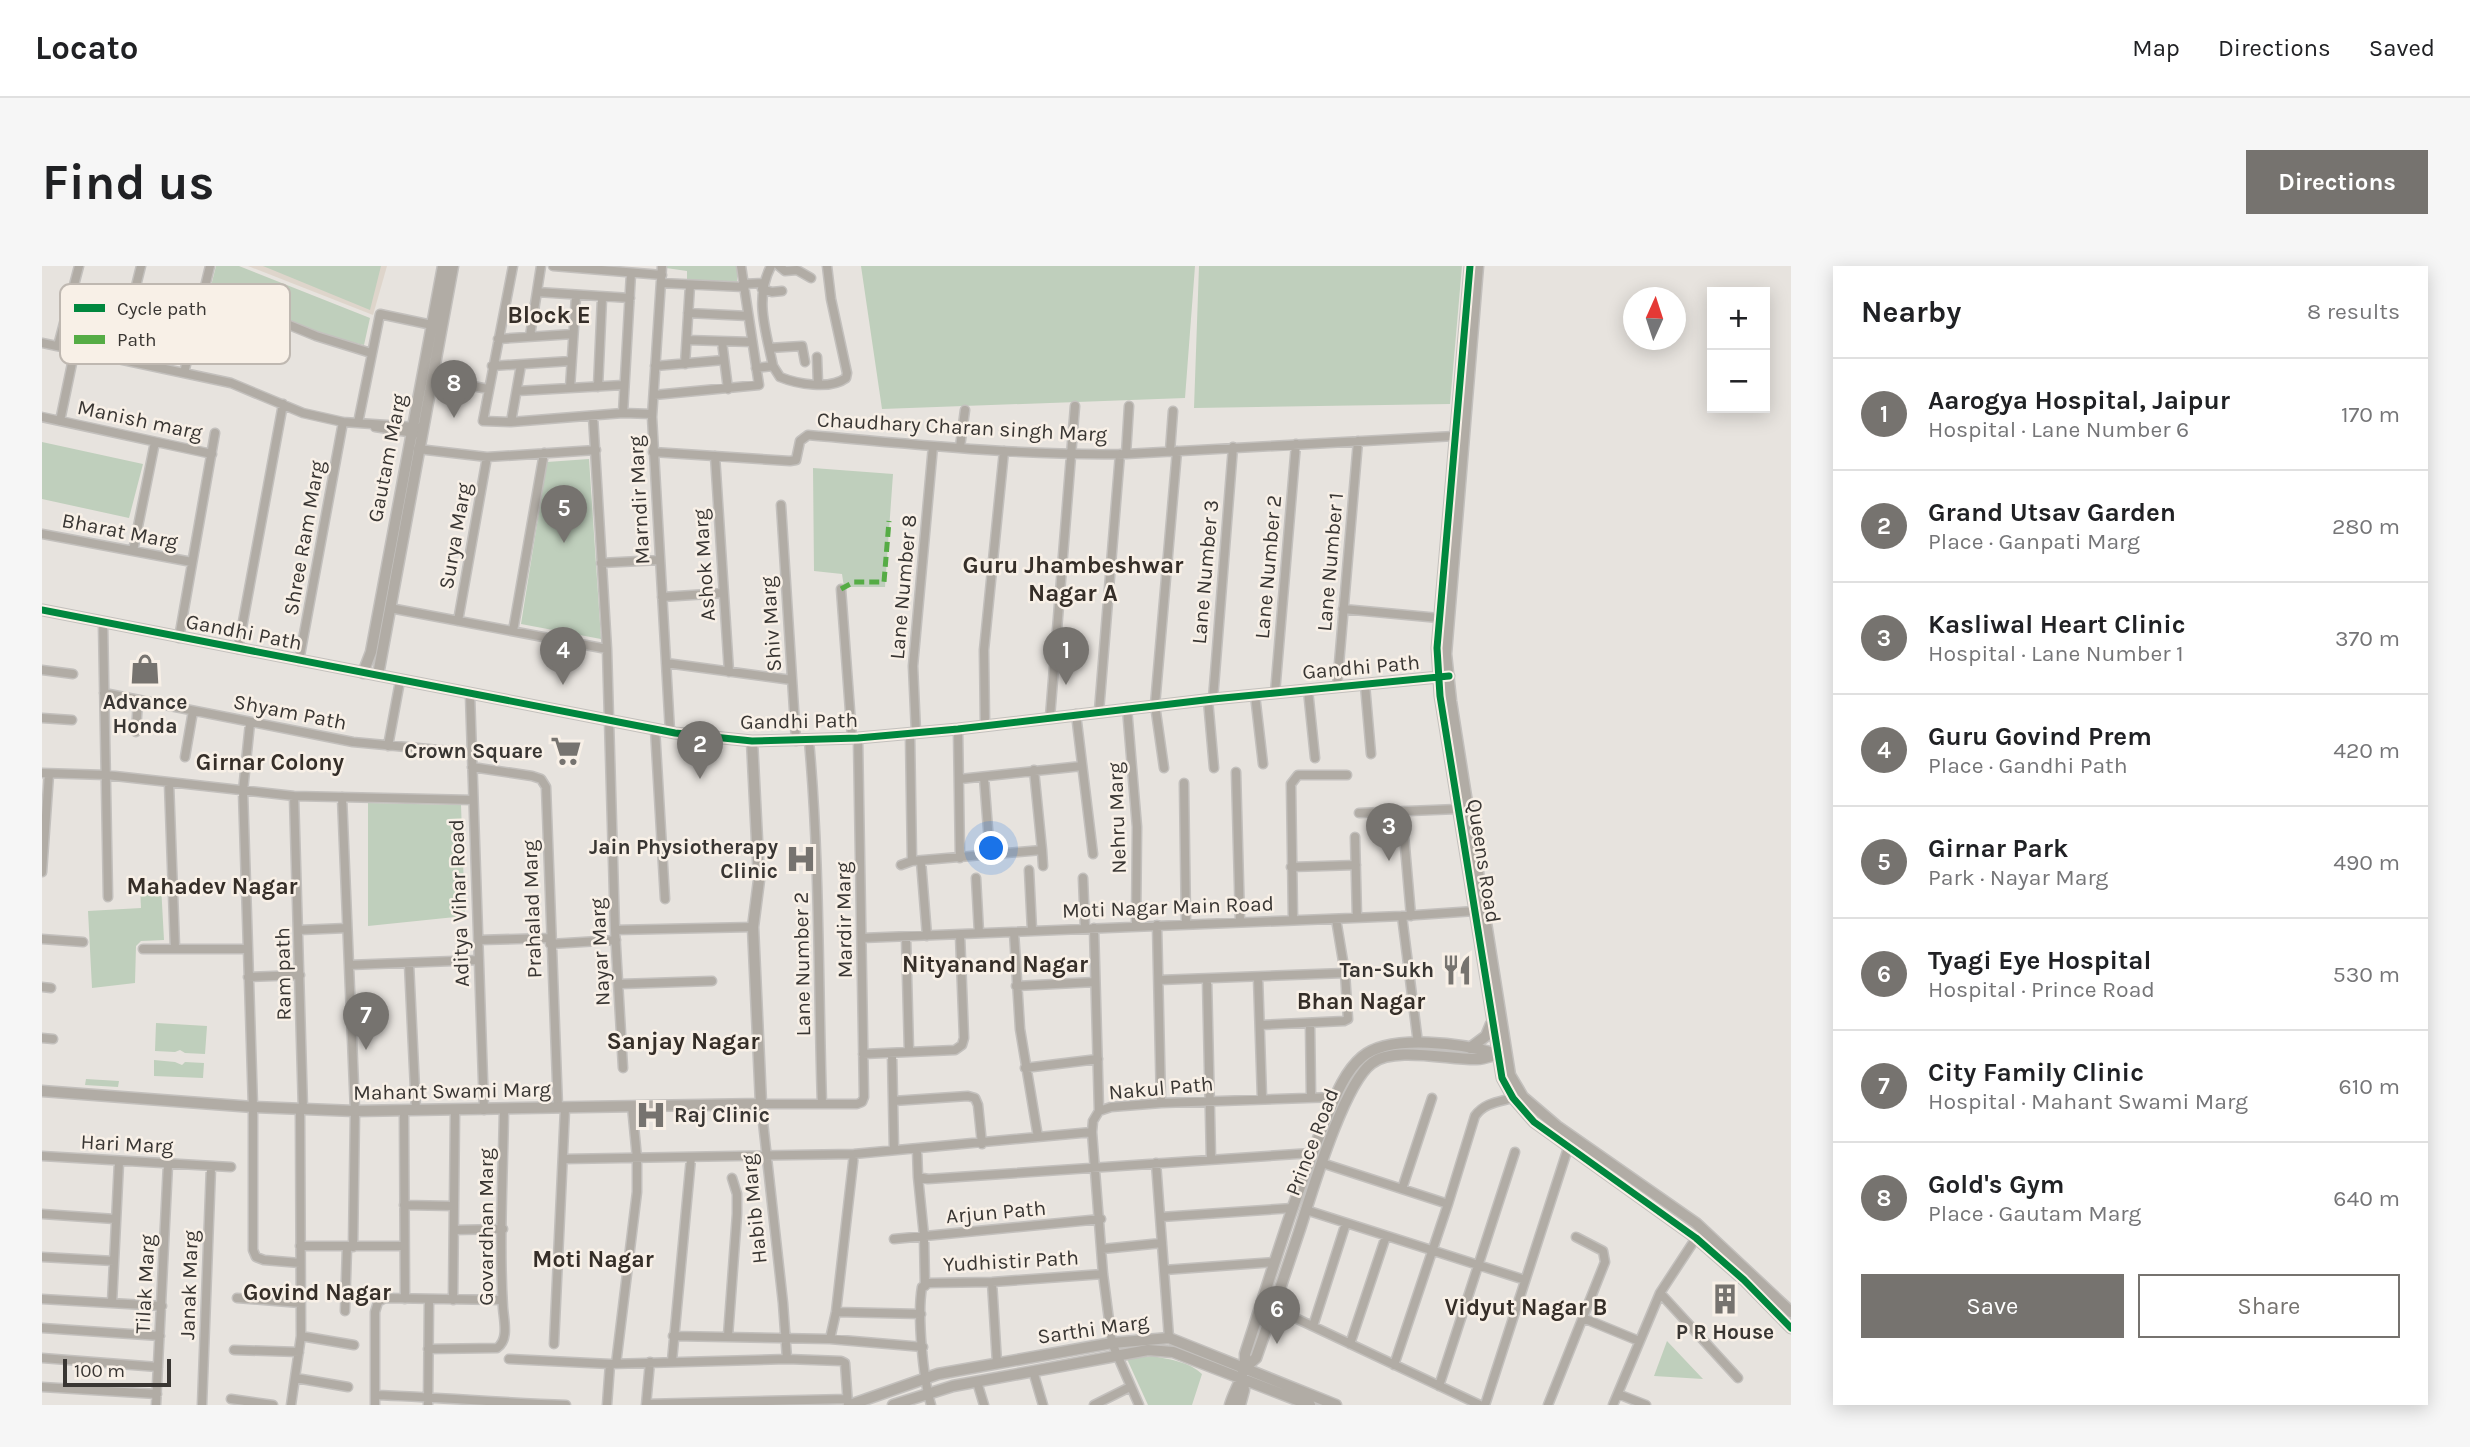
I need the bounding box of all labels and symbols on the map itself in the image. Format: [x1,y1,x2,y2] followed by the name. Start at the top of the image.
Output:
[60,284,290,364] legend
[1623,287,1686,350] north arrow
[117,298,207,320] text: Cycle path
[507,301,591,329] district label: Block E
[117,329,157,351] text: Path
[431,360,477,418] pin: 8
[363,392,411,524] street label: Gautam Marg
[75,395,205,445] street label: Manish marg
[816,407,1108,447] street label: Chaudhary Charan singh Marg
[624,435,654,565] street label: Marndir Marg
[279,458,329,617] street label: Shree Ram Marg
[434,481,476,591] street label: Surya Marg
[541,485,587,543] pin: 5
[1312,492,1348,632] street label: Lane Number 1
[1250,494,1286,640] street label: Lane Number 2
[1187,499,1223,645] street label: Lane Number 3
[60,508,180,554] street label: Bharat Marg
[688,508,720,622] street label: Ashok Marg
[885,514,921,660] street label: Lane Number 8
[963,551,1184,607] district label: Guru Jhambeshwar Nagar A
[756,575,786,673] street label: Shiv Marg
[184,609,304,655] street label: Gandhi Path
[540,627,586,685] pin: 4
[1043,627,1089,685] pin: 1
[1301,650,1421,684] street label: Gandhi Path
[128,652,162,686] shop icon: Advance Honda
[231,689,349,735] street label: Shyam Path
[103,690,187,738] place label: Advance Honda
[740,708,858,734] street label: Gandhi Path
[677,721,723,779] pin: 2
[549,734,583,768] supermarket icon: Crown Square
[404,739,543,764] place label: Crown Square
[196,749,345,776] district label: Girnar Colony
[1103,762,1131,874] street label: Nehru Marg
[1462,797,1506,925] street label: Queens Road
[1366,803,1412,861] pin: 3
[444,819,474,987] street label: Aditya Vihar Road
[974,831,1008,865] your location
[589,835,778,883] place label: Jain Physiotherapy Clinic
[518,839,546,979] street label: Prahalad Marg
[784,842,818,876] hospital icon: Jain Physiotherapy Clinic
[831,861,857,979] street label: Mardir Marg
[126,873,298,900] district label: Mahadev Nagar
[1062,891,1274,923] street label: Moti Nagar Main Road
[789,892,815,1036] street label: Lane Number 2
[585,897,615,1007] street label: Nayar Marg
[270,927,296,1021] street label: Ram path
[902,951,1088,978] district label: Nityanand Nagar
[1440,953,1474,987] restaurant icon: Tan-Sukh
[1340,958,1434,982] place label: Tan-Sukh
[1297,988,1425,1015] district label: Bhan Nagar
[343,992,389,1050] pin: 7
[606,1027,760,1055] district label: Sanjay Nagar
[1108,1071,1214,1105] street label: Nakul Path
[353,1077,551,1105] street label: Mahant Swami Marg
[1281,1085,1343,1199] street label: Prince Road
[634,1098,668,1132] hospital icon: Raj Clinic
[674,1103,770,1127] place label: Raj Clinic
[80,1130,174,1158] street label: Hari Marg
[474,1148,498,1306] street label: Govardhan Marg
[736,1153,772,1265] street label: Habib Marg
[945,1196,1047,1228] street label: Arjun Path
[175,1230,203,1340] street label: Janak Marg
[130,1234,160,1334] street label: Tilak Marg
[943,1245,1079,1277] street label: Yudhistir Path
[532,1246,654,1273] district label: Moti Nagar
[243,1279,391,1306] district label: Govind Nagar
[1708,1282,1742,1316] building icon: P R House
[1254,1286,1300,1344] pin: 6
[1445,1294,1607,1321] district label: Vidyut Nagar B
[1036,1309,1150,1349] street label: Sarthi Marg
[1676,1320,1774,1344] place label: P R House
[63,1356,172,1388] scale bar

